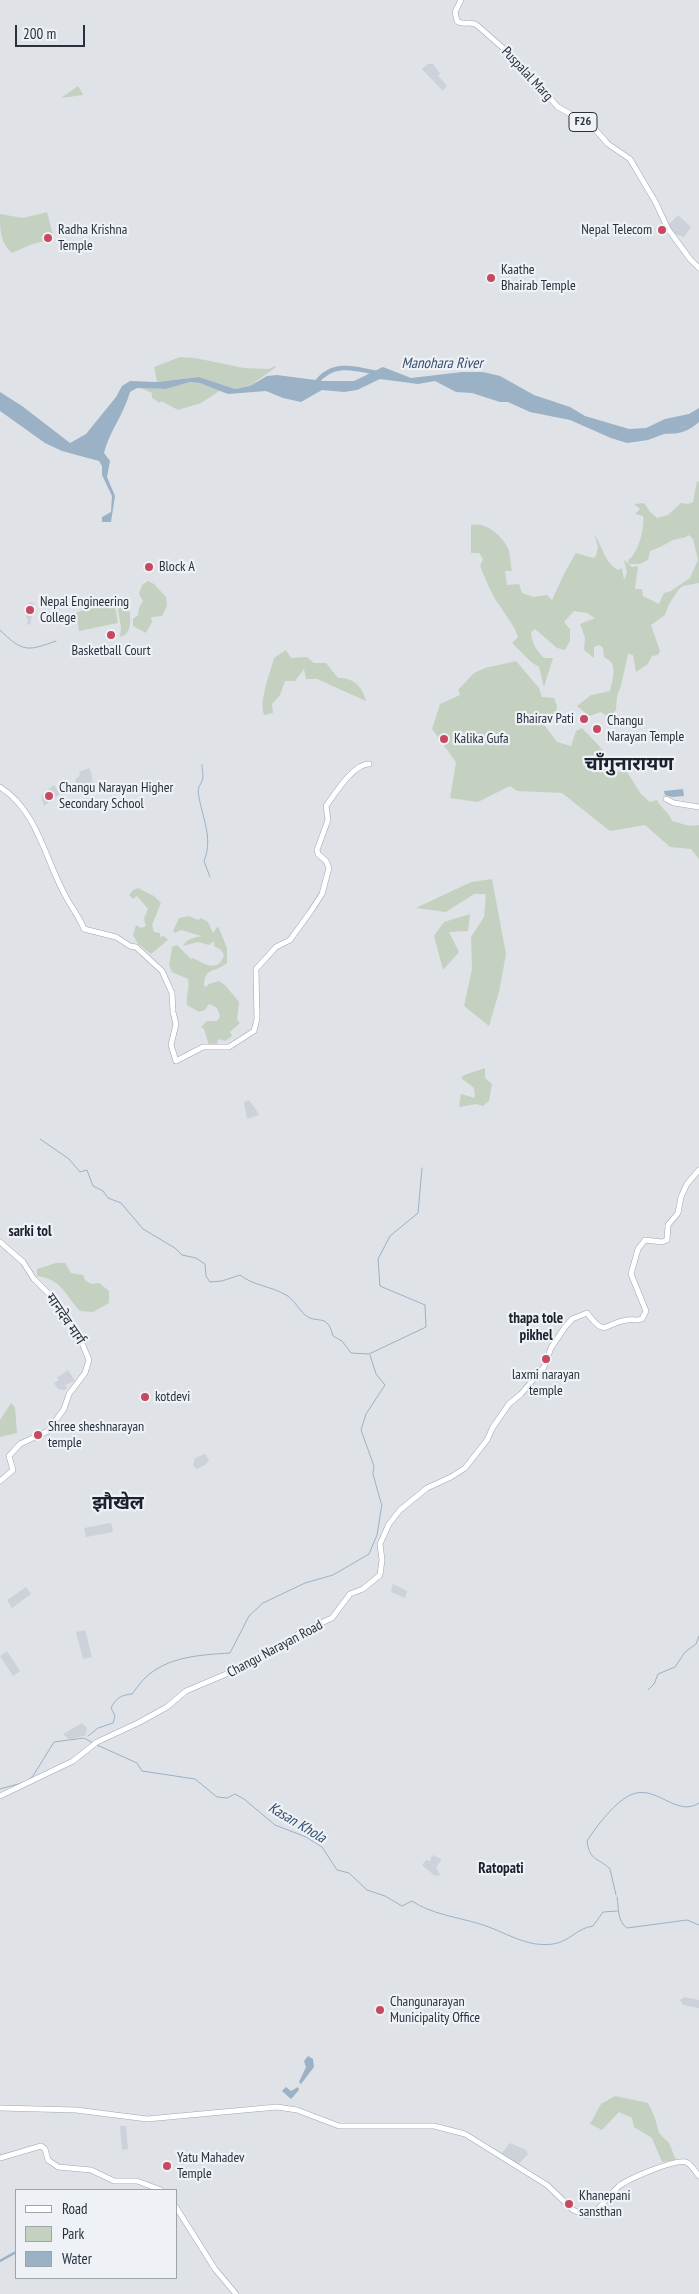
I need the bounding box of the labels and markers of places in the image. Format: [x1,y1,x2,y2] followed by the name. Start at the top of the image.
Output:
[58,222,127,254] place label: Radha Krishna Temple
[581,222,652,238] place label: Nepal Telecom
[656,224,668,236] marker: Nepal Telecom
[42,232,54,244] marker: Radha Krishna Temple
[501,262,576,294] place label: Kaathe Bhairab Temple
[485,272,497,284] marker: Kaathe Bhairab Temple
[159,559,195,575] place label: Block A
[143,561,155,573] marker: Block A
[40,594,129,626] place label: Nepal Engineering College
[24,604,36,616] marker: Nepal Engineering College
[105,629,117,641] marker: Basketball Court
[71,643,151,659] place label: Basketball Court
[516,711,574,727] place label: Bhairav Pati
[578,713,590,725] marker: Bhairav Pati
[607,713,684,746] place label: Changu Narayan Temple
[591,723,603,735] marker: Changu Narayan Temple
[454,731,509,747] place label: Kalika Gufa
[438,733,450,745] marker: Kalika Gufa
[59,780,173,812] place label: Changu Narayan Higher Secondary School
[43,790,55,802] marker: Changu Narayan Higher Secondary School
[540,1353,552,1365] marker: laxmi narayan temple
[512,1367,580,1400] place label: laxmi narayan temple
[155,1389,190,1405] place label: kotdevi
[139,1391,151,1403] marker: kotdevi
[48,1419,144,1451] place label: Shree sheshnarayan temple
[32,1429,44,1441] marker: Shree sheshnarayan temple
[390,1994,480,2026] place label: Changunarayan Municipality Office
[374,2004,386,2016] marker: Changunarayan Municipality Office
[177,2150,244,2182] place label: Yatu Mahadev Temple
[161,2160,173,2172] marker: Yatu Mahadev Temple
[579,2188,630,2220] place label: Khanepani sansthan
[563,2198,575,2210] marker: Khanepani sansthan

